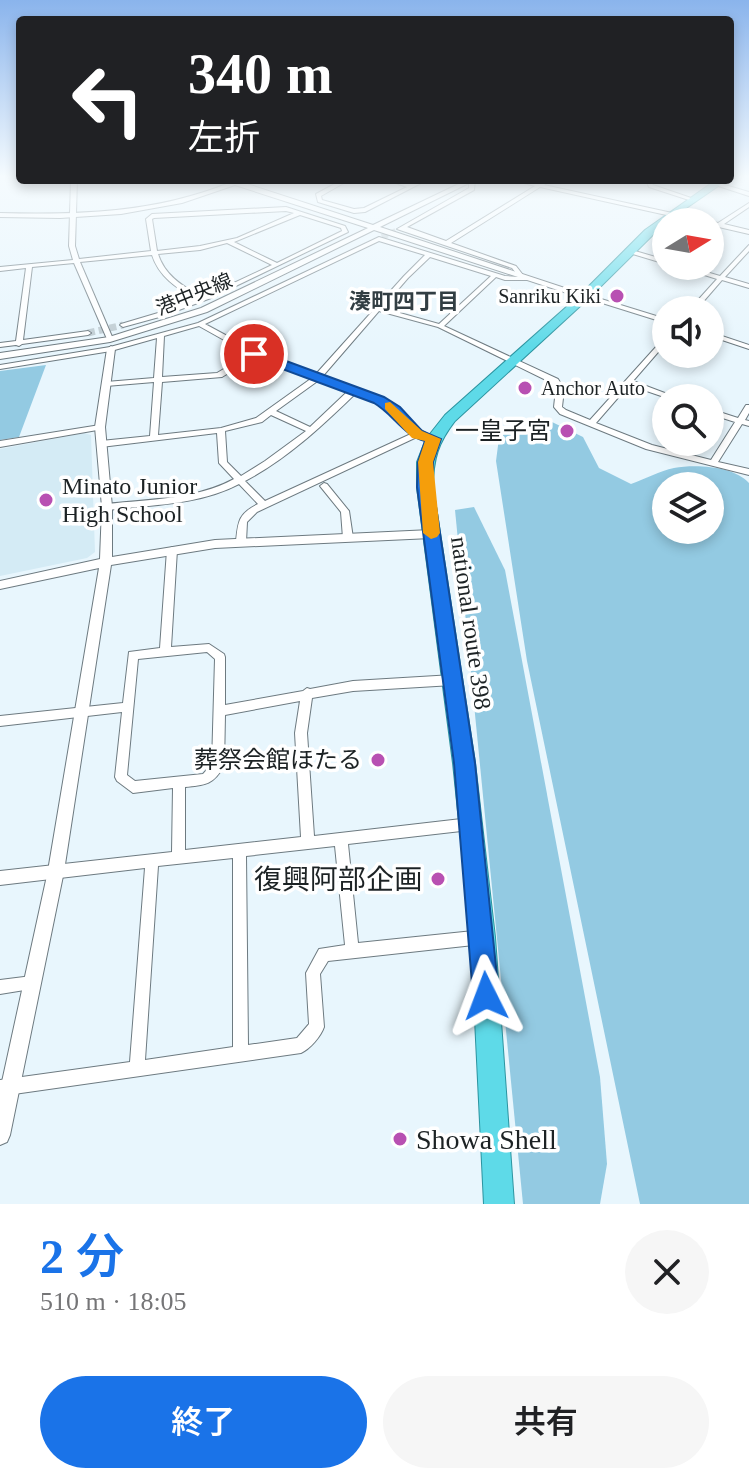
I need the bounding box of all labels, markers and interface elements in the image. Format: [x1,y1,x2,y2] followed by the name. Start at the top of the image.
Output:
[188,43,333,105] text: 340 m
[56,48,160,152] icon: left
[188,118,260,158] text: 左折
[652,208,724,280] north arrow
[652,208,724,544] map controls
[153,269,235,319] street label: 港中央線
[498,285,601,307] place label: Sanriku Kiki
[608,287,626,305] marker: Sanriku Kiki
[349,289,459,314] district label: 湊町四丁目
[652,296,724,368] button: sound
[220,320,288,388] pin
[232,332,276,376] icon: arrive
[541,377,645,399] place label: Anchor Auto
[516,379,534,397] marker: Anchor Auto
[652,384,724,456] button: search
[455,418,551,444] place label: 一皇子宮
[558,422,576,440] marker: 一皇子宮
[652,472,724,544] button: layers
[62,473,197,527] place label: Minato Junior High School
[37,491,55,509] marker: Minato Junior High School
[446,535,496,711] street label: national route 398
[194,747,362,773] place label: 葬祭会館ほたる
[369,751,387,769] marker: 葬祭会館ほたる
[254,864,422,895] place label: 復興阿部企画
[429,870,447,888] marker: 復興阿部企画
[444,954,528,1038] position arrow
[416,1124,557,1155] place label: Showa Shell
[391,1130,409,1148] marker: Showa Shell
[40,1230,124,1283] text: 2 分
[625,1230,709,1314] button: close
[40,1287,187,1316] text: 510 m · 18:05
[40,1376,367,1468] button: 終了
[383,1376,709,1468] button: 共有

